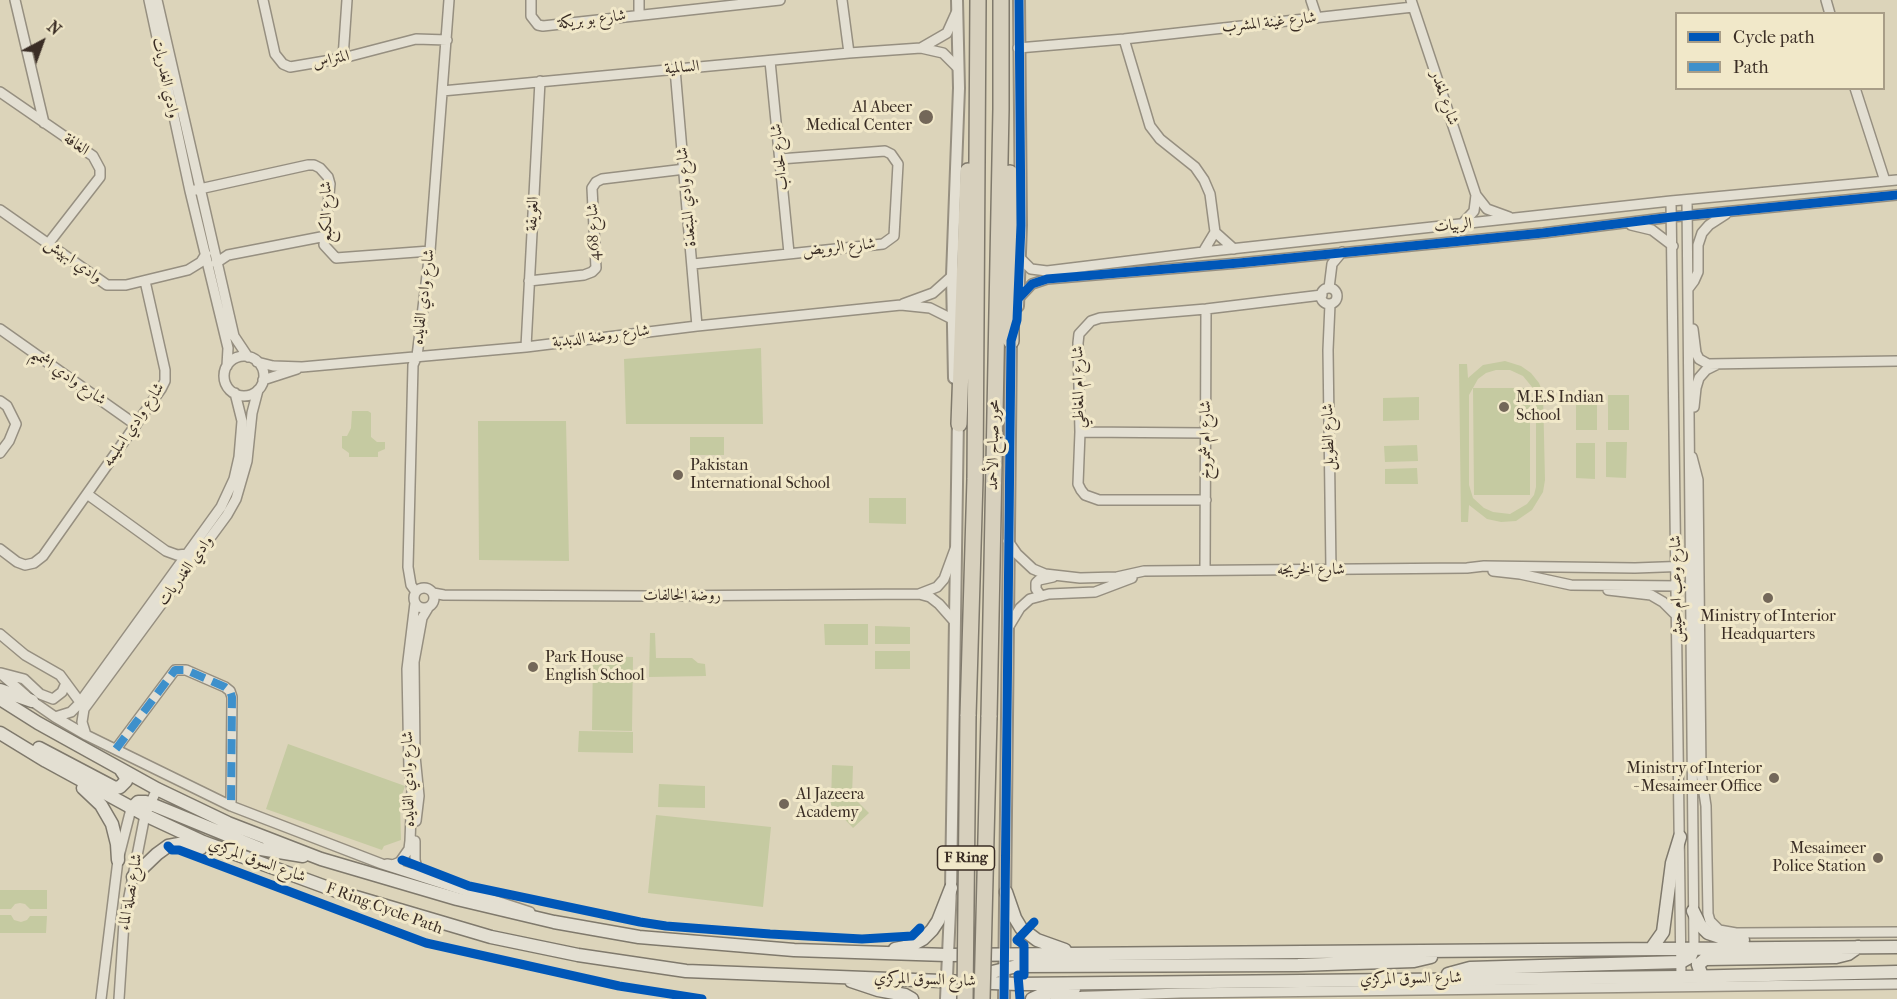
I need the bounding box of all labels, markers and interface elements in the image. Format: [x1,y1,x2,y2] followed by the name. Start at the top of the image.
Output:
[557,6,627,34] street label: شارع بو بريكة
[1221,8,1317,38] street label: شارع غينة المشرب
[12,12,72,72] north arrow
[1675,12,1885,90] legend
[43,17,65,39] text: N
[1733,27,1814,48] text: Cycle path
[147,36,183,120] street label: وادي الغدريات
[311,46,351,74] street label: المتراس
[664,57,700,79] street label: السالمية
[1733,57,1769,78] text: Path
[1426,68,1462,128] street label: شارع لمغدر
[806,98,912,136] place label: Al Abeer Medical Center
[917,108,935,126] marker: Al Abeer Medical Center
[767,123,793,191] street label: شارع لحداب
[60,130,92,160] street label: الغافة
[673,146,701,248] street label: شارع وادي المبتعدة
[317,181,337,243] street label: شارع الكبع
[523,196,543,232] street label: الغويفة
[583,203,605,261] street label: شارع 468
[1433,215,1473,237] street label: الربيات
[41,234,105,288] street label: وادي ابهيش
[802,235,876,261] street label: شارع الرويض
[409,248,439,346] street label: شارع وادي الفايده
[551,322,651,352] street label: شارع روضة الدبدبة
[27,344,109,410] street label: شارع وادي اشميم
[1069,346,1089,428] street label: شارع ام المغاطي
[99,379,169,471] street label: شارع وادي اسليمه
[1516,388,1604,426] place label: M.E.S Indian School
[984,399,1004,491] street label: محور صباح الأحمد
[1497,400,1511,414] marker: M.E.S Indian School
[1196,401,1216,479] street label: شارع ام شمروخ
[1319,403,1339,471] street label: شارع الطويل
[690,456,830,494] place label: Pakistan International School
[671,468,685,482] marker: Pakistan International School
[154,532,218,610] street label: وادي الغدريات
[1666,535,1688,643] street label: شارع وعب ام حيش
[1277,560,1345,580] street label: شارع الخريجه
[643,586,721,606] street label: روضة الخالفات
[1761,591,1775,605] marker: Ministry of Interior Headquarters
[1700,607,1836,645] place label: Ministry of Interior Headquarters
[545,648,645,686] place label: Park House English School
[526,660,540,674] marker: Park House English School
[399,731,419,827] street label: شارع وادي الفايده
[1626,759,1762,797] place label: Ministry of Interior - Mesaimeer Office
[1767,771,1781,785] marker: Ministry of Interior - Mesaimeer Office
[796,785,864,823] place label: Al Jazeera Academy
[777,797,791,811] marker: Al Jazeera Academy
[206,835,308,887] street label: شارع السوق المركزي
[1772,839,1866,877] place label: Mesaimeer Police Station
[938,846,994,870] road number: F Ring
[1871,851,1885,865] marker: Mesaimeer Police Station
[115,852,147,932] street label: شارع نصلة الماء
[323,879,445,939] street label: F Ring Cycle Path
[874,969,976,991] street label: شارع السوق المركزي
[1360,969,1462,989] street label: شارع السوق المركزي

